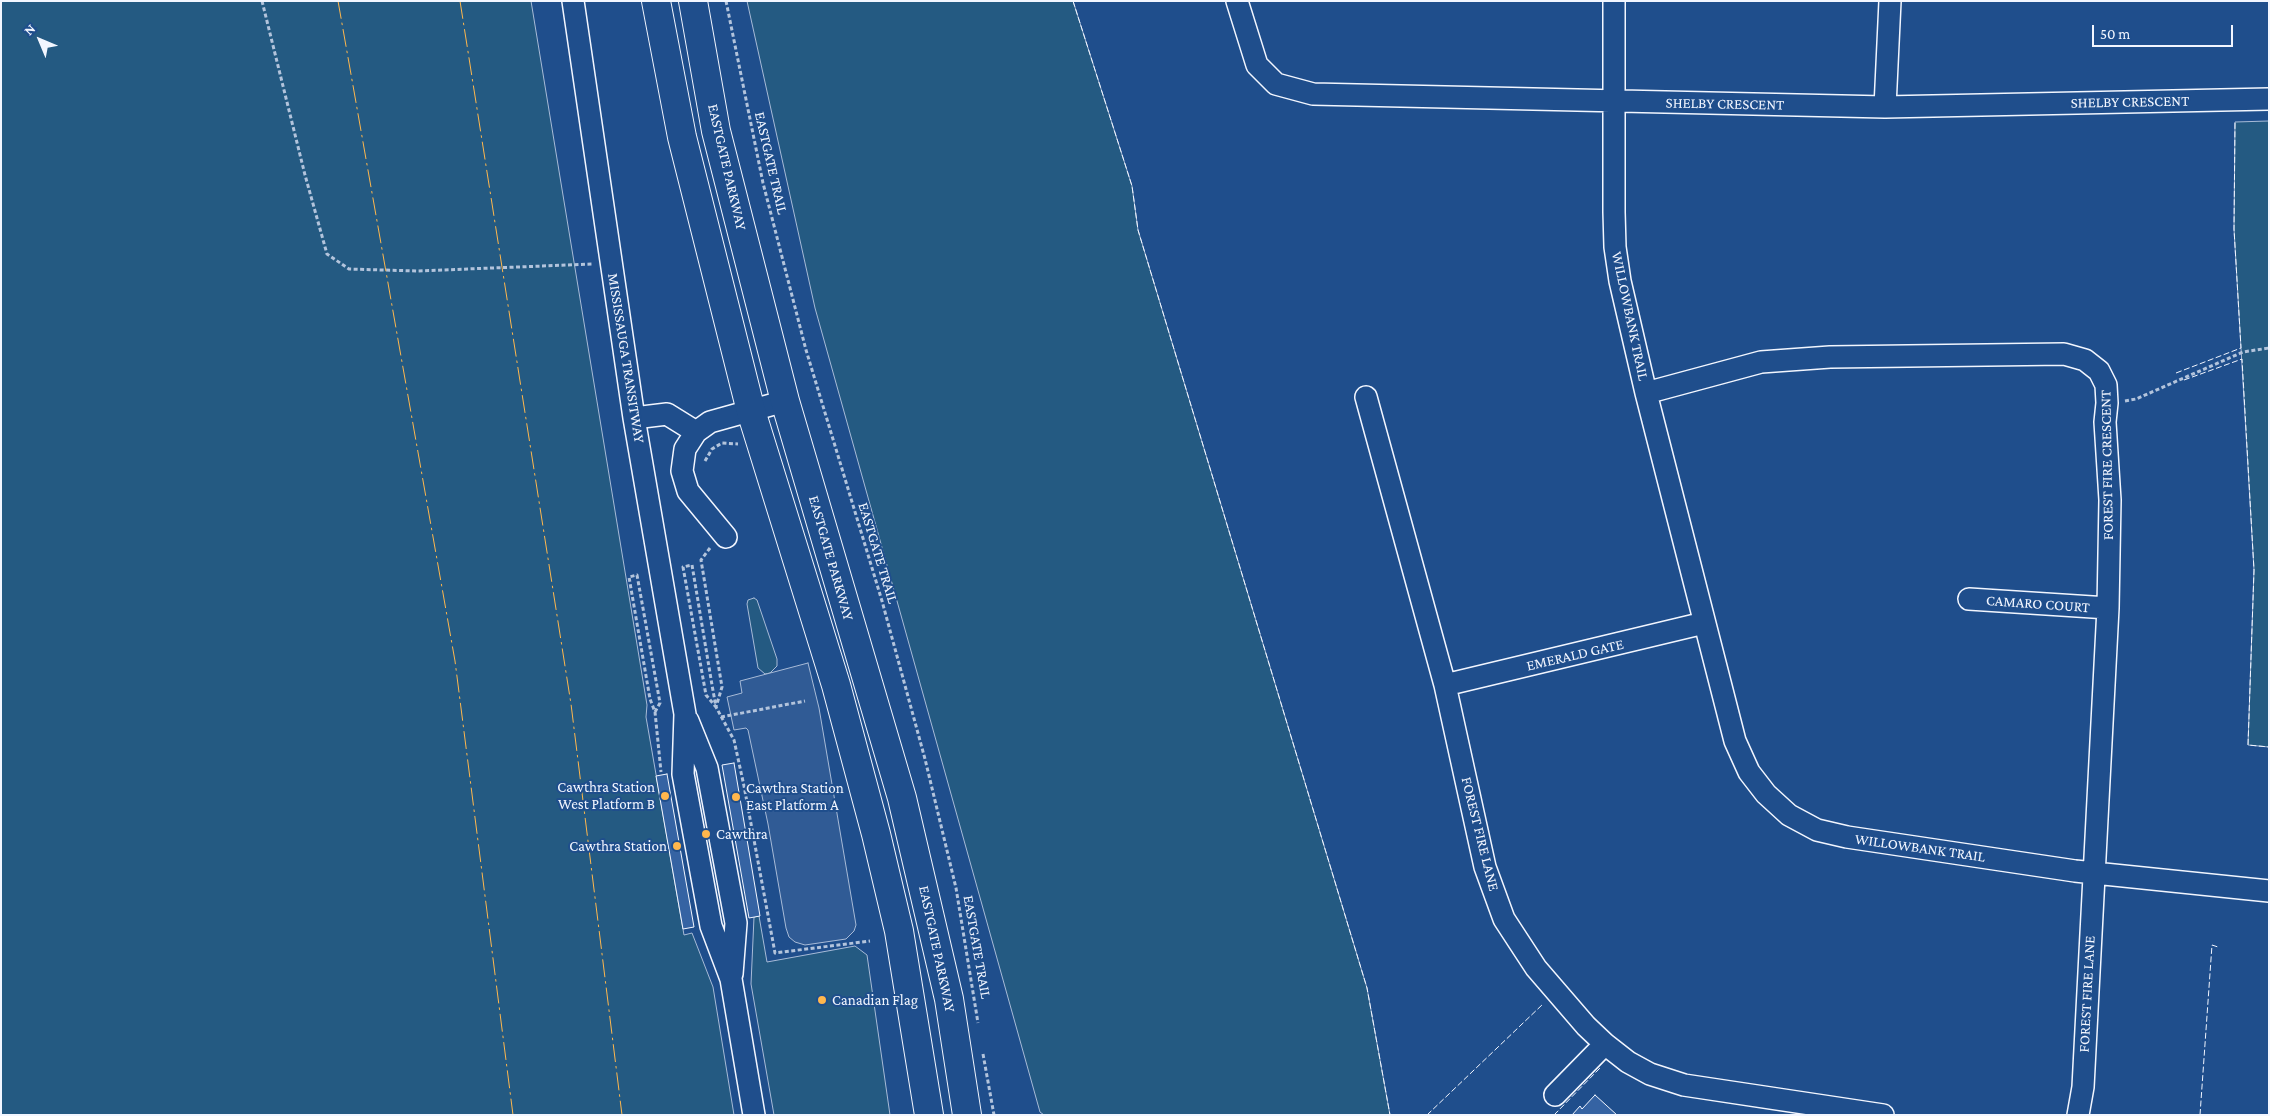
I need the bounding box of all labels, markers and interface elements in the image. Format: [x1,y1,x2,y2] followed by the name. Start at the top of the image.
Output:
[15,15,65,65] north arrow
[2095,15,2236,47] scale bar
[20,20,38,38] text: N
[2100,26,2130,42] text: 50 m
[2071,92,2189,112] street label: SHELBY CRESCENT
[1666,94,1784,114] street label: SHELBY CRESCENT
[704,102,750,232] street label: EASTGATE PARKWAY
[750,110,792,216] street label: EASTGATE TRAIL
[1608,250,1652,382] street label: WILLOWBANK TRAIL
[604,272,648,444] street label: MISSISSAUGA TRANSITWAY
[2097,390,2117,540] street label: FOREST FIRE CRESCENT
[805,494,857,622] street label: EASTGATE PARKWAY
[854,500,902,606] street label: EASTGATE TRAIL
[1986,591,2090,617] street label: CAMARO COURT
[1525,635,1625,675] street label: EMERALD GATE
[1457,775,1503,893] street label: FOREST FIRE LANE
[557,778,655,813] place label: Cawthra Station West Platform B
[746,779,844,814] place label: Cawthra Station East Platform A
[659,790,671,802] marker: Cawthra Station West Platform B
[730,791,742,803] marker: Cawthra Station East Platform A
[716,825,768,843] place label: Cawthra
[700,828,712,840] marker: Cawthra
[1854,830,1986,866] street label: WILLOWBANK TRAIL
[569,837,667,855] place label: Cawthra Station
[671,840,683,852] marker: Cawthra Station
[915,884,959,1014] street label: EASTGATE PARKWAY
[959,894,995,1000] street label: EASTGATE TRAIL
[2075,935,2099,1053] street label: FOREST FIRE LANE
[832,991,918,1009] place label: Canadian Flag
[816,994,828,1006] marker: Canadian Flag

